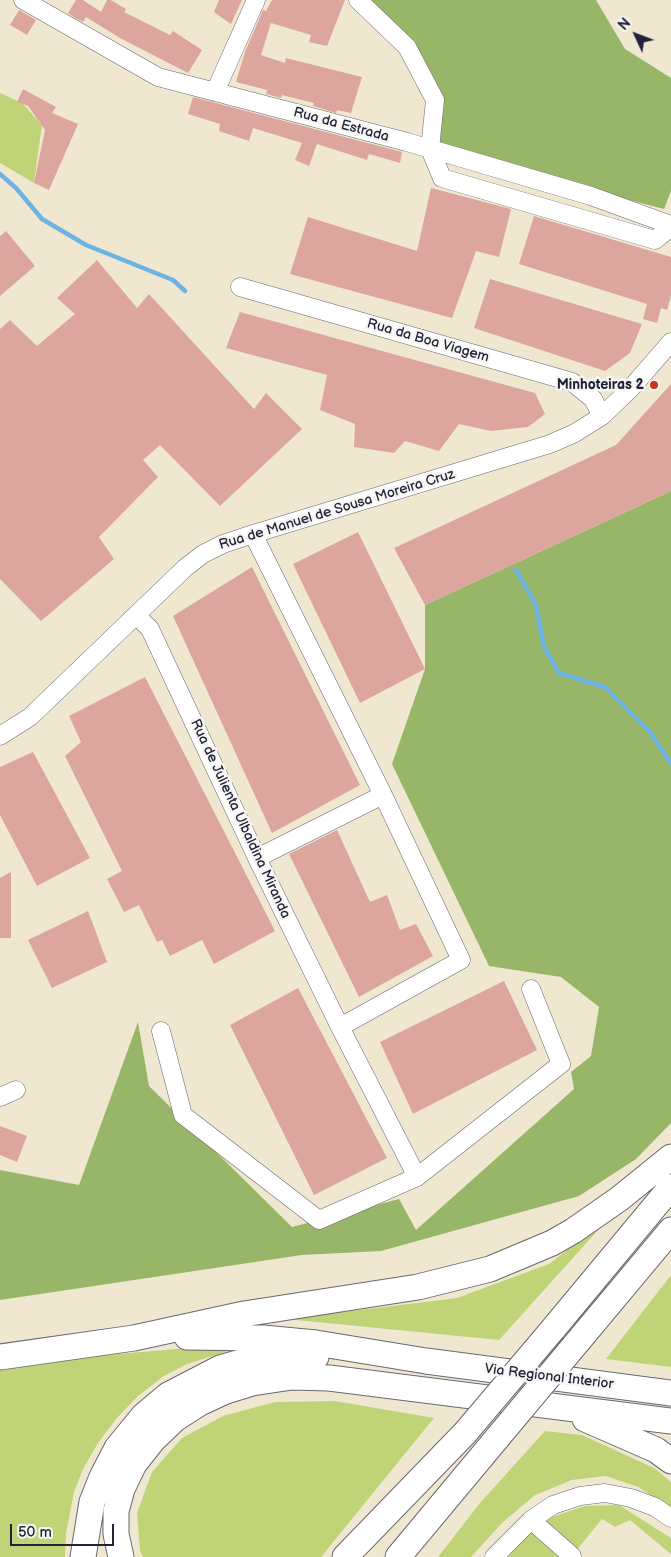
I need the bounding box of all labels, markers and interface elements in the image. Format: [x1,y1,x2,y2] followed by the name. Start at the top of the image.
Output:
[611,10,661,60] north arrow
[615,15,634,34] text: N
[291,104,391,146] street label: Rua da Estrada
[365,316,491,366] street label: Rua da Boa Viagem
[557,377,644,393] place label: Minhoteiras 2
[648,379,660,391] marker: Minhoteiras 2
[217,466,457,554] street label: Rua de Manuel de Sousa Moreira Cruz
[186,717,294,921] street label: Rua de Julienta Ulbaldina Miranda
[484,1361,614,1393] street label: Via Regional Interior
[12,1514,116,1546] scale bar
[18,1523,52,1542] text: 50 m

